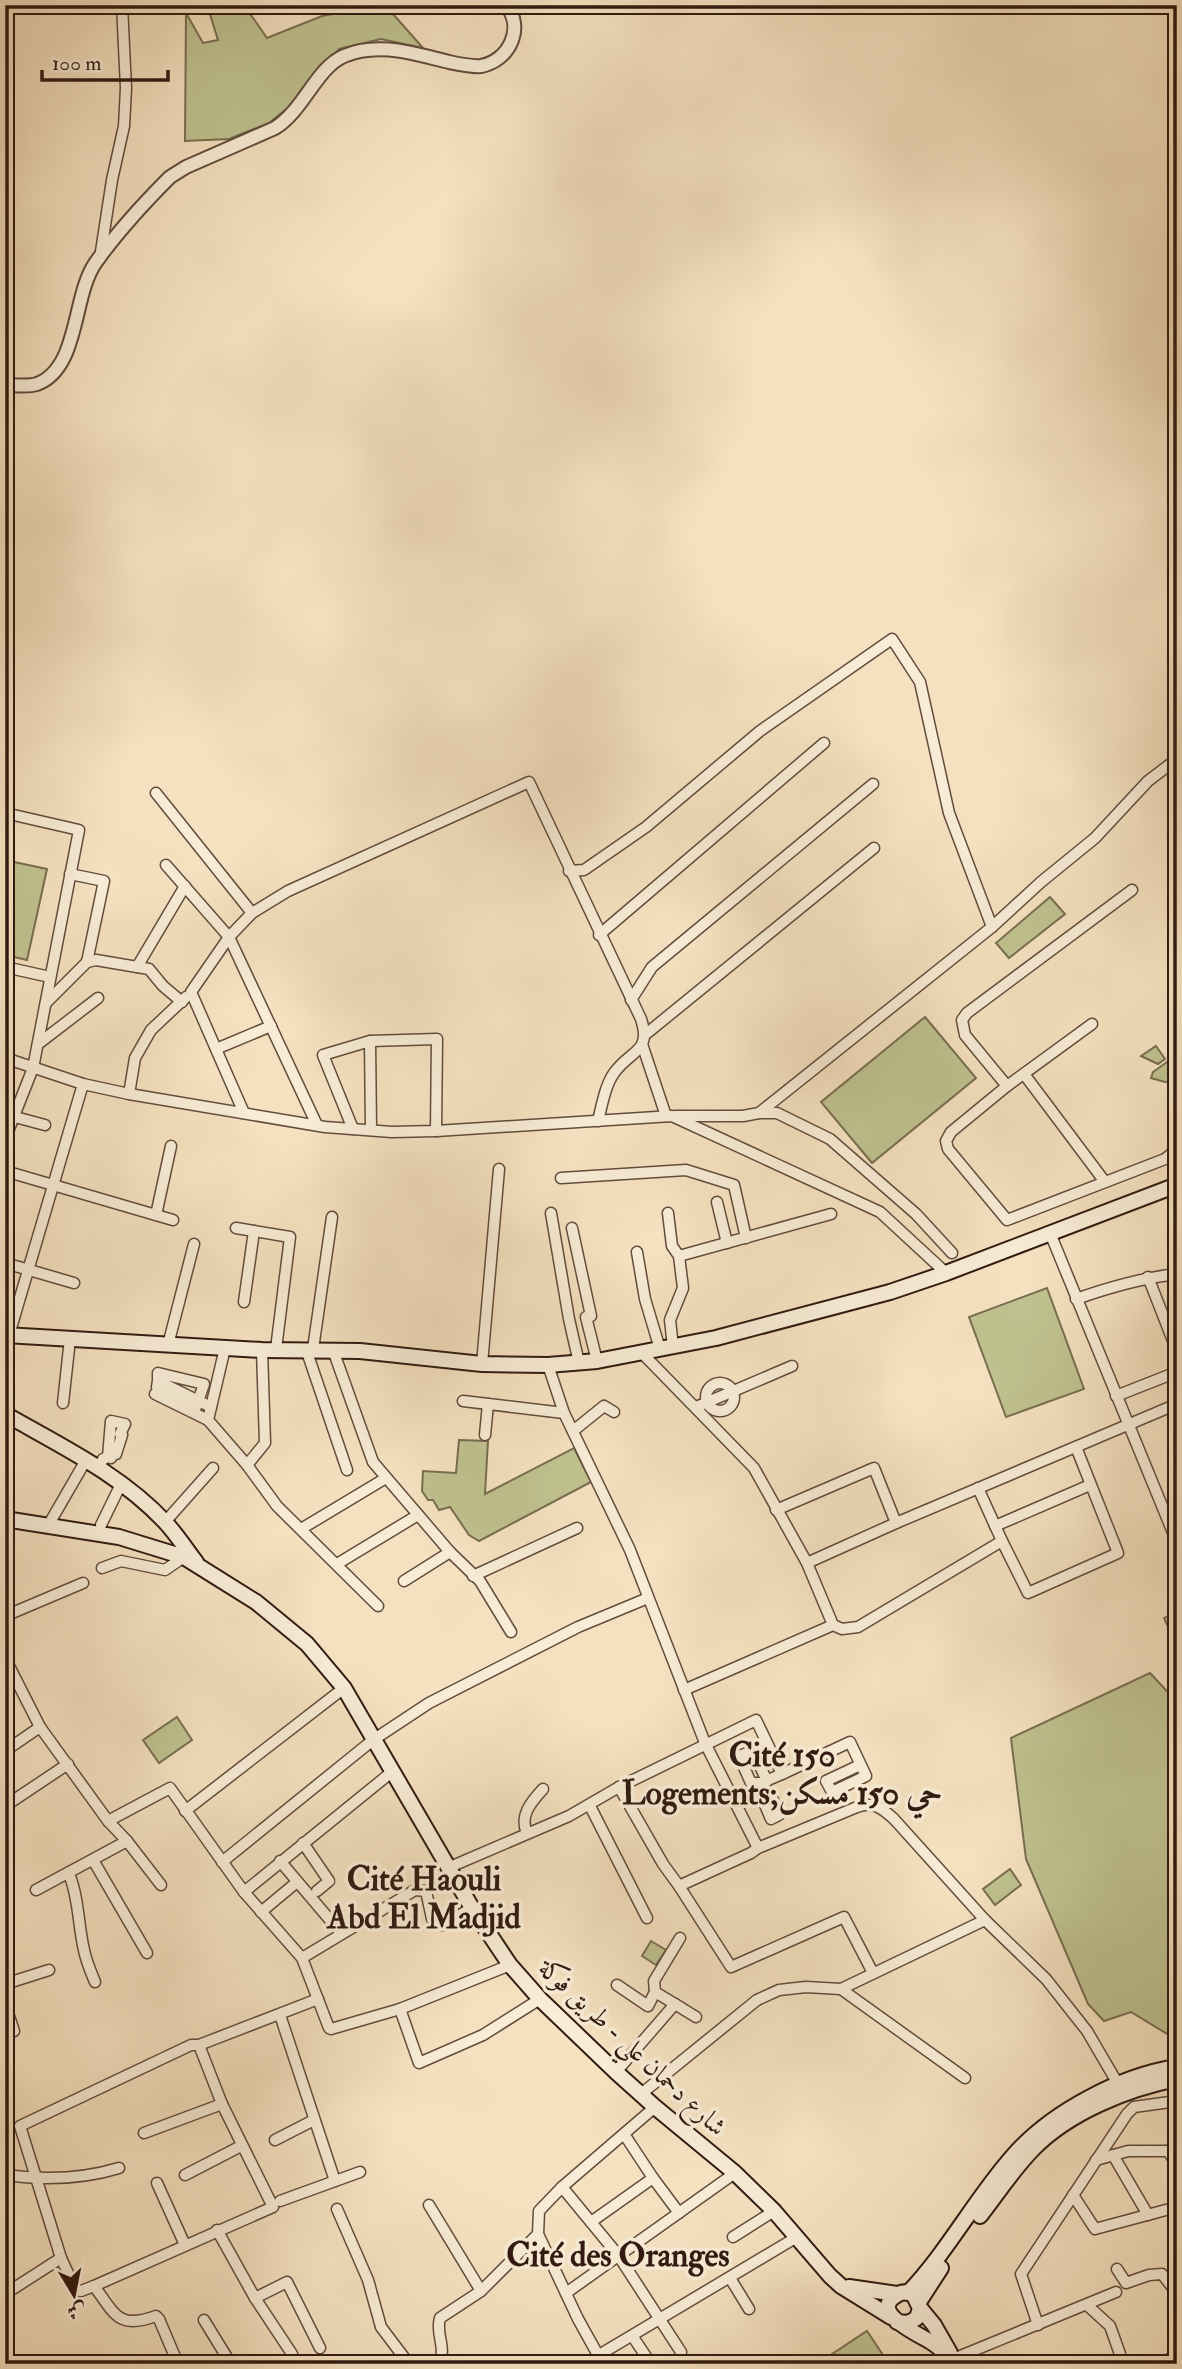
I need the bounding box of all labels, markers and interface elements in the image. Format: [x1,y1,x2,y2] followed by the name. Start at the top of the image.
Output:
[42,38,168,82] scale bar
[52,50,102,77] text: 100 m
[622,1735,942,1820] district label: Cité 150 Logements;حي 150 مسكن
[325,1859,522,1938] district label: Cité Haouli Abd El Madjid
[525,1950,734,2149] street label: شارع دحمان علي - طريق فوكة
[506,2235,730,2277] district label: Cité des Oranges
[38,2260,108,2330] north arrow
[65,2297,88,2324] text: ش

